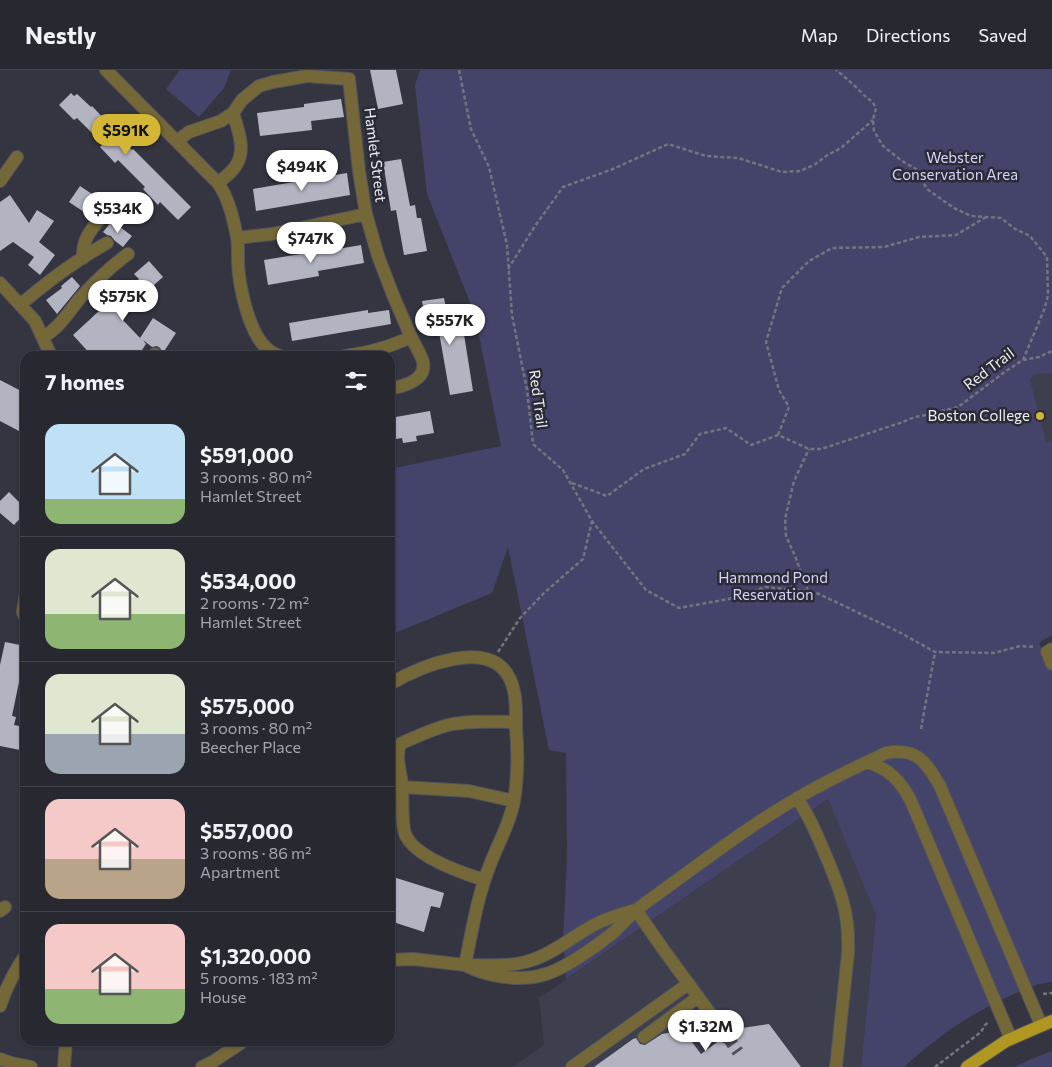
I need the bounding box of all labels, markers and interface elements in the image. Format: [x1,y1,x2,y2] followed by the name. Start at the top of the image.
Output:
[25,20,97,49] text: Nestly
[801,24,838,46] text: Map
[866,24,950,46] text: Directions
[978,24,1027,46] text: Saved
[361,107,391,203] street label: Hamlet Street
[91,114,161,156] pin: $591K
[103,120,149,139] text: $591K
[892,148,1018,183] park label: Webster Conservation Area
[267,150,337,192] pin: $494K
[277,156,327,175] text: $494K
[83,191,153,234] pin: $534K
[94,198,142,217] text: $534K
[276,222,346,264] pin: $747K
[288,228,334,247] text: $747K
[88,280,158,322] pin: $575K
[99,286,147,305] text: $575K
[415,304,485,346] pin: $557K
[426,310,474,329] text: $557K
[960,343,1017,393] street label: Red Trail
[342,367,370,395] icon: filters
[45,369,124,394] text: 7 homes
[526,369,552,429] street label: Red Trail
[928,406,1030,424] place label: Boston College
[1034,410,1046,422] marker: Boston College
[200,442,294,467] text: $591,000
[85,444,145,504] icon: home
[200,467,312,486] text: 3 rooms · 80 m²
[200,486,302,505] text: Hamlet Street
[200,568,296,593] text: $534,000
[718,568,828,603] park label: Hammond Pond Reservation
[85,569,145,629] icon: home
[200,593,309,612] text: 2 rooms · 72 m²
[200,612,302,631] text: Hamlet Street
[200,693,295,718] text: $575,000
[85,694,145,754] icon: home
[200,718,312,737] text: 3 rooms · 80 m²
[200,737,301,756] text: Beecher Place
[200,818,293,843] text: $557,000
[85,819,145,879] icon: home
[200,843,311,862] text: 3 rooms · 86 m²
[200,862,280,881] text: Apartment
[200,943,311,968] text: $1,320,000
[85,944,145,1004] icon: home
[200,968,318,987] text: 5 rooms · 183 m²
[200,987,246,1006] text: House
[665,1010,747,1052] pin: $1.32M
[679,1016,733,1035] text: $1.32M

